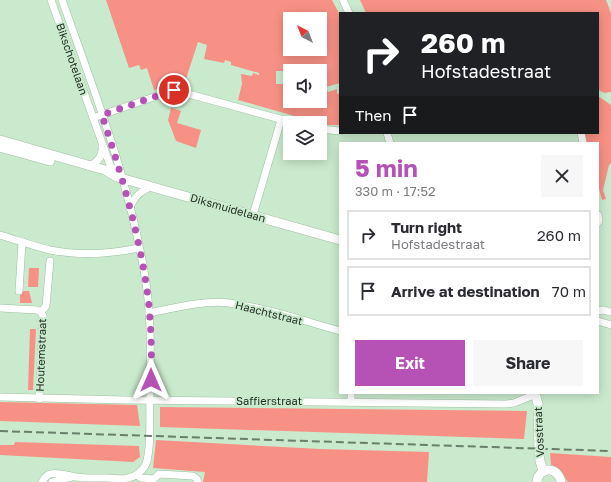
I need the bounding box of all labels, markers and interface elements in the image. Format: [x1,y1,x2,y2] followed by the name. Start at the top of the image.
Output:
[283,12,327,56] north arrow
[283,12,327,160] map controls
[54,21,91,97] street label: Bikschotelaan
[421,26,506,59] text: 260 m
[355,28,407,80] icon: right
[421,60,551,82] text: Hofstadestraat
[283,64,327,108] button: sound
[157,73,191,107] pin
[163,79,185,101] icon: arrive
[399,104,421,126] icon: arrive
[355,106,391,124] text: Then
[283,116,327,160] button: layers
[355,153,418,182] text: 5 min
[541,155,583,197] button: close
[355,183,436,199] text: 330 m · 17:52
[189,191,267,225] street label: Diksmuidelaan
[391,218,462,236] text: Turn right
[357,224,379,246] icon: right
[537,226,581,244] text: 260 m
[391,236,485,252] text: Hofstadestraat
[357,280,379,302] icon: arrive
[391,282,540,300] text: Arrive at destination
[552,282,586,300] text: 70 m
[234,298,304,327] street label: Haachtstraat
[33,318,48,392] street label: Houtemstraat
[355,340,465,386] button: Exit
[473,340,583,386] button: Share
[130,359,172,401] position arrow
[236,394,302,407] street label: Saffierstraat
[531,407,546,457] street label: Vosstraat

